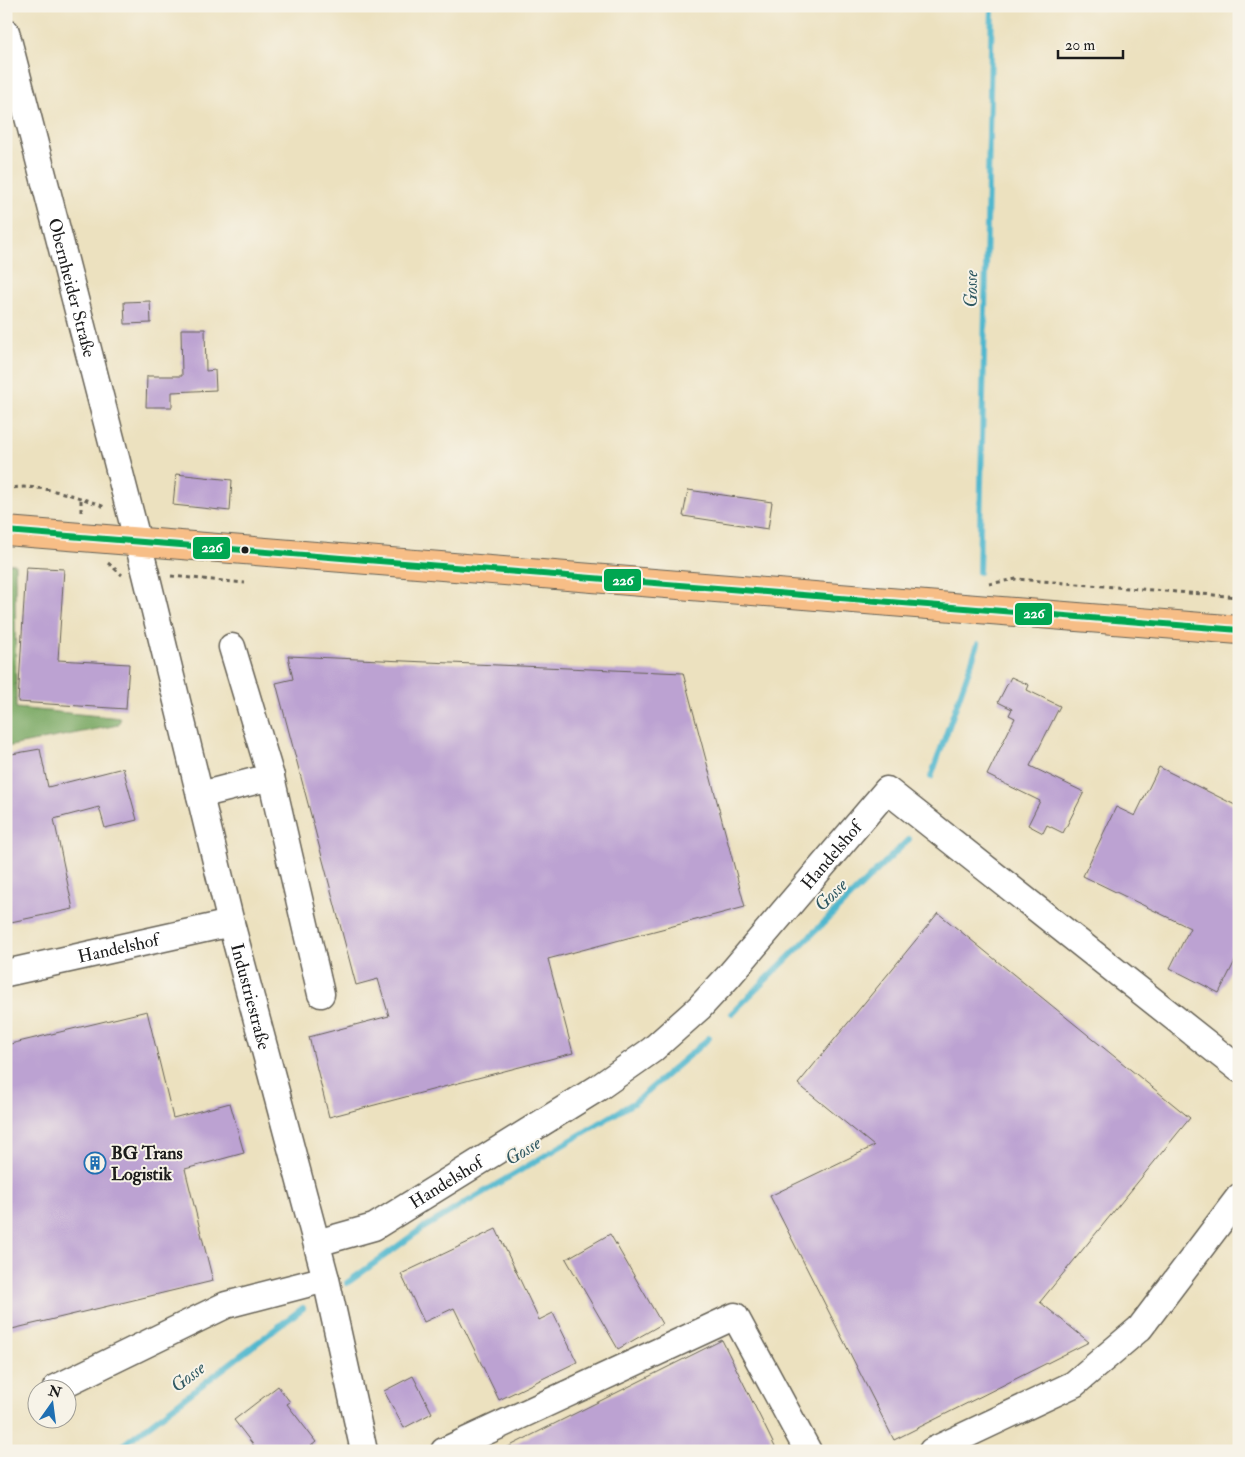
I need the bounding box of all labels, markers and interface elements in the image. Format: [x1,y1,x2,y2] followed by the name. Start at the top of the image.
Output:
[1058,28,1122,60] scale bar
[1065,36,1095,55] text: 20 m
[43,216,101,360] street label: Obernheider Straße
[959,269,983,308] water label: Gosse
[192,536,231,560] line badge: 226
[201,539,224,556] text: 226
[240,545,250,555] unlabelled marker
[603,568,642,592] line badge: 226
[612,572,635,589] text: 226
[1014,602,1053,626] line badge: 226
[1023,605,1046,622] text: 226
[796,814,869,894] street label: Handelshof
[809,873,853,917] water label: Gosse
[75,927,164,968] street label: Handelshof
[225,941,276,1053] street label: Industriestraße
[501,1131,546,1171] water label: Gosse
[111,1142,183,1186] place label: BG Trans Logistik
[405,1149,490,1214] street label: Handelshof
[83,1151,107,1175] building icon: BG Trans Logistik
[166,1356,211,1398] water label: Gosse
[28,1380,78,1430] north arrow
[46,1382,64,1402] text: N

